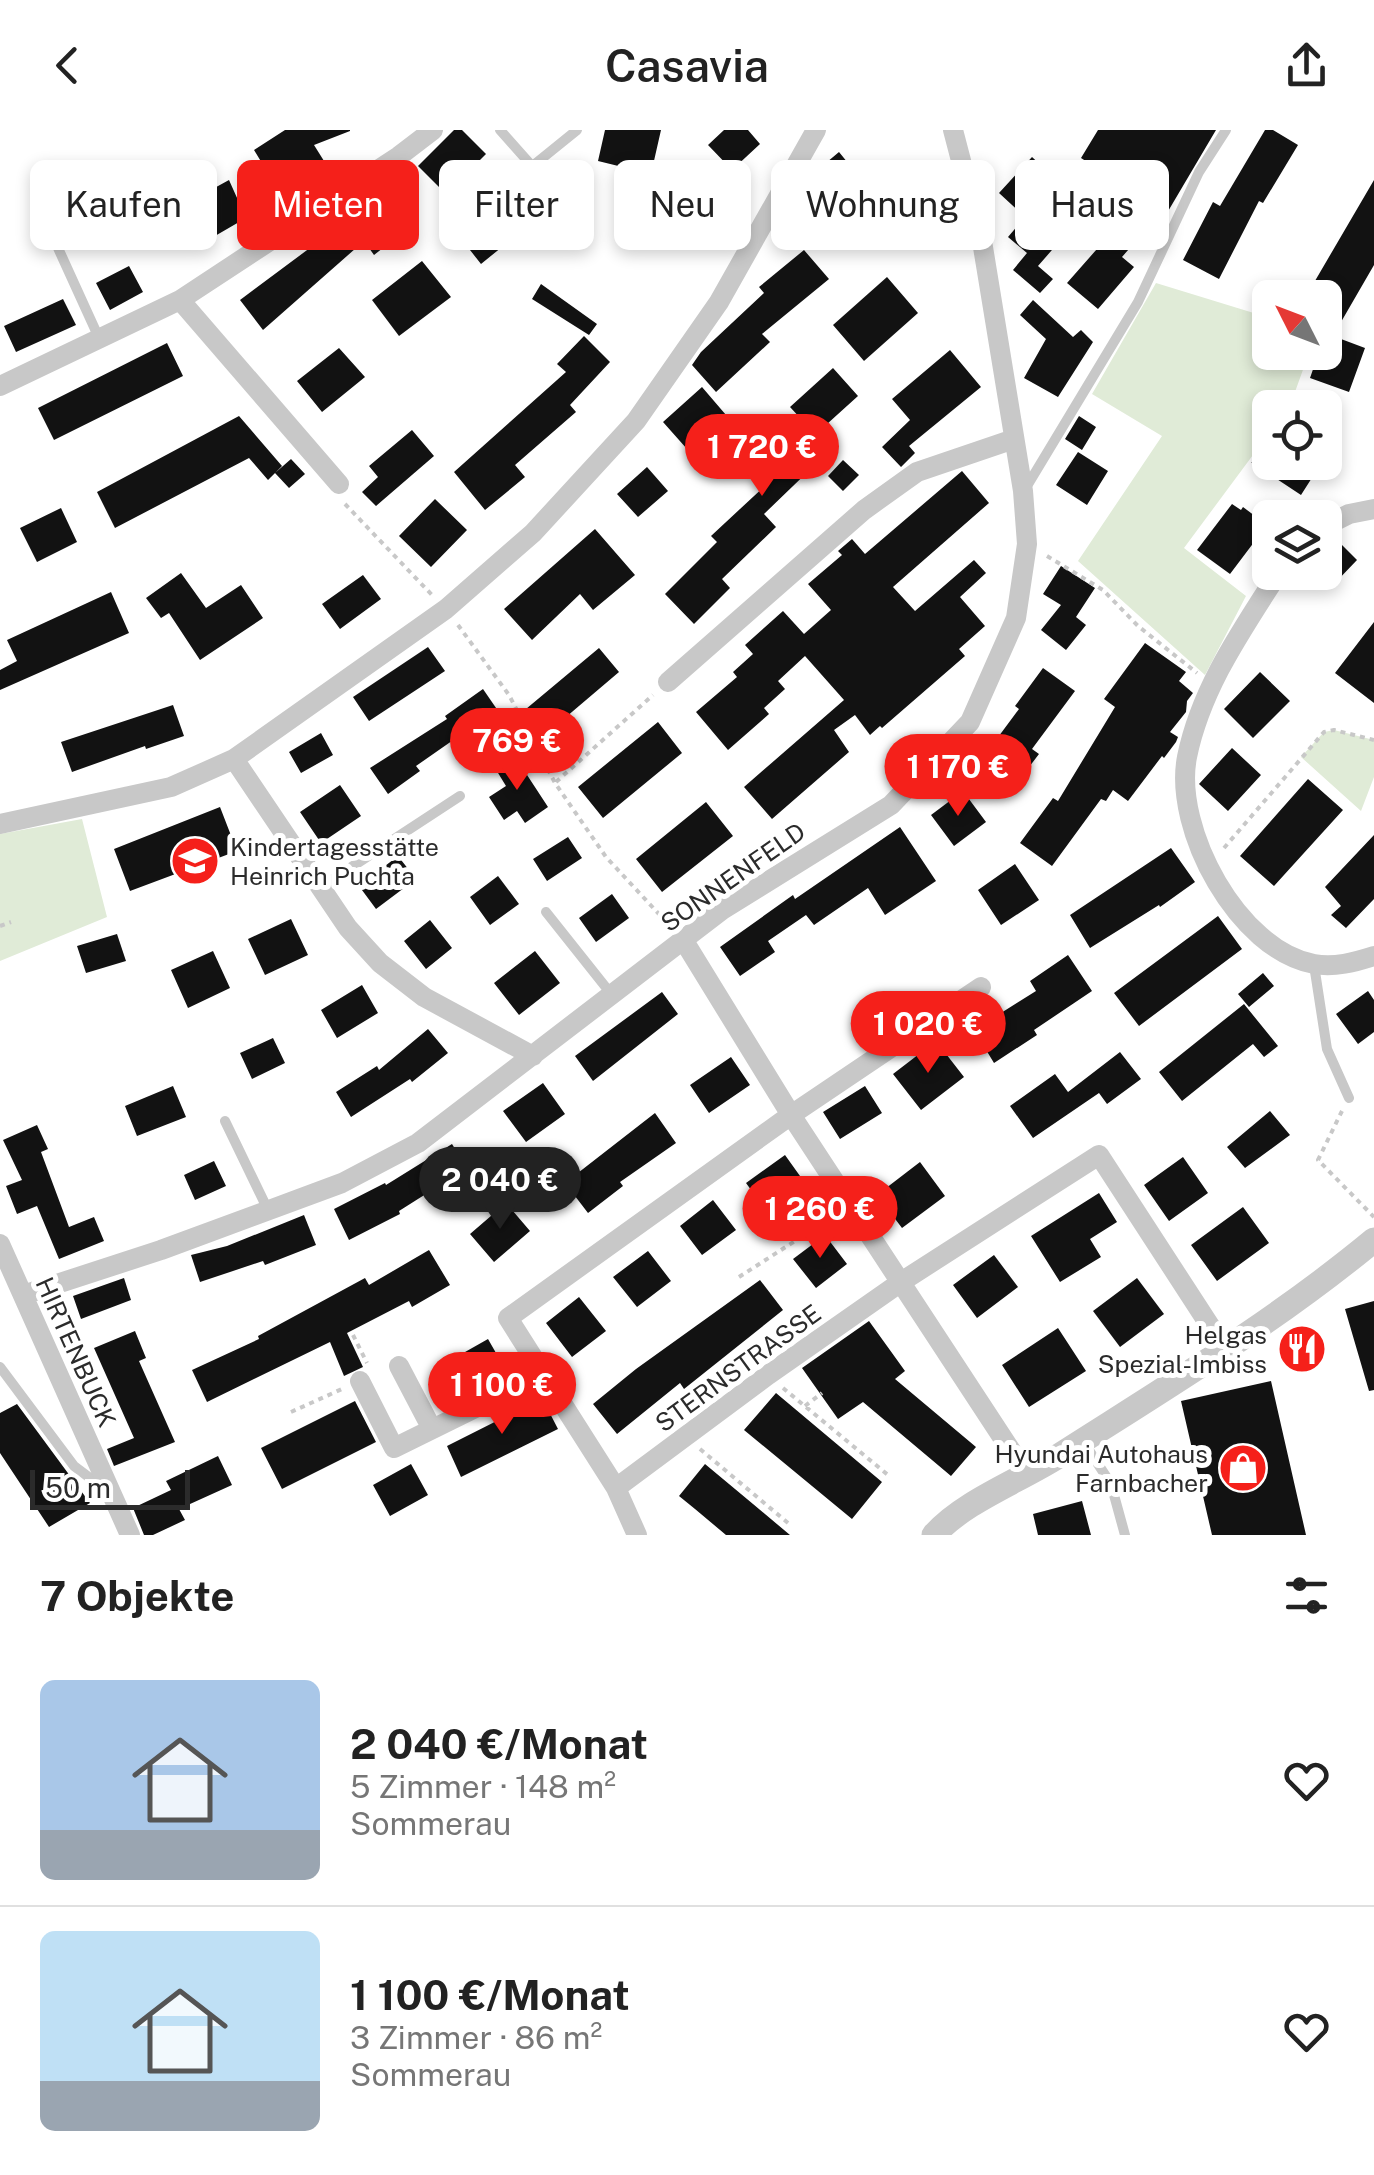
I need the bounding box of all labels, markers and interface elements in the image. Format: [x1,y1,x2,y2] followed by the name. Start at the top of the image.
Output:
[40,38,95,93] icon: back
[1279,38,1334,93] icon: share
[605,39,769,92] text: Casavia
[30,160,217,250] chip: Kaufen
[237,160,419,250] chip: Mieten
[439,160,594,250] chip: Filter
[614,160,751,250] chip: Neu
[771,160,995,250] chip: Wohnung
[1015,160,1169,250] chip: Haus
[1252,280,1342,370] north arrow
[1252,280,1342,590] map controls
[1252,390,1342,480] button: locate
[670,414,854,499] pin: 1 720 €
[707,428,817,465] text: 1 720 €
[1252,500,1342,590] button: layers
[447,708,587,793] pin: 769 €
[472,722,562,759] text: 769 €
[866,734,1050,819] pin: 1 170 €
[906,748,1010,785] text: 1 170 €
[655,816,811,938] street label: SONNENFELD
[230,832,439,891] place label: Kindertagesstätte Heinrich Puchta
[169,835,221,887] school or university icon: Kindertagesstätte Heinrich Puchta
[836,991,1020,1076] pin: 1 020 €
[873,1005,983,1042] text: 1 020 €
[408,1147,592,1232] pin: 2 040 €
[441,1161,559,1198] text: 2 040 €
[728,1176,912,1261] pin: 1 260 €
[765,1190,875,1227] text: 1 260 €
[30,1272,122,1432] street label: HIRTENBUCK
[649,1298,827,1438] street label: STERNSTRASSE
[1098,1320,1267,1379] place label: Helgas Spezial-Imbiss
[1276,1323,1328,1375] restaurant icon: Helgas Spezial-Imbiss
[410,1352,594,1437] pin: 1 100 €
[450,1366,554,1403] text: 1 100 €
[994,1439,1208,1498] place label: Hyundai Autohaus Farnbacher
[1217,1442,1269,1494] shop icon: Hyundai Autohaus Farnbacher
[30,1465,190,1510] scale bar
[45,1471,111,1504] text: 50 m
[1279,1568,1334,1623] icon: filters
[40,1571,234,1620] text: 7 Objekte
[350,1719,648,1768] text: 2 040 €/Monat
[120,1720,240,1840] icon: home
[1279,1753,1334,1808] icon: heart
[350,1768,616,1805] text: 5 Zimmer · 148 m²
[350,1805,511,1842] text: Sommerau
[350,1970,630,2019] text: 1 100 €/Monat
[120,1971,240,2091] icon: home
[1279,2004,1334,2059] icon: heart
[350,2019,602,2056] text: 3 Zimmer · 86 m²
[350,2056,511,2093] text: Sommerau

